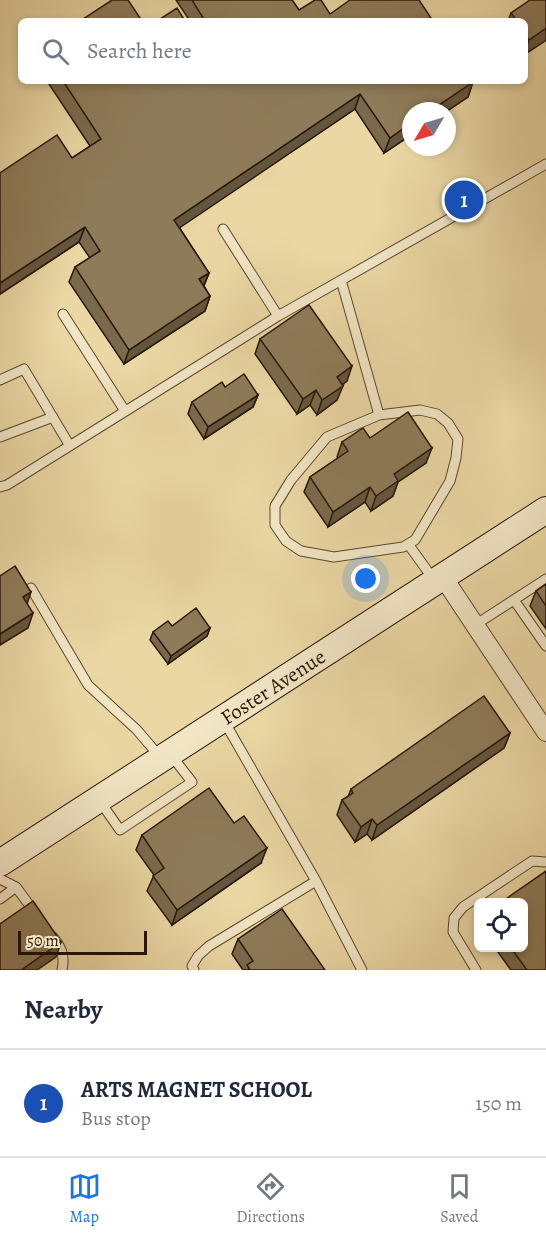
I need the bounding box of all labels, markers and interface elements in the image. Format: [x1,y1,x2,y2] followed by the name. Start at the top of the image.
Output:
[18,18,528,84] search box
[39,35,72,68] icon: search
[87,36,192,66] text: Search here
[402,102,456,156] north arrow
[444,178,484,222] pin: 1
[351,564,380,593] your location
[215,643,331,731] street label: Foster Avenue
[474,898,528,952] map controls
[474,898,528,952] button: locate
[18,928,147,956] scale bar
[27,930,59,952] text: 50 m
[24,992,103,1027] text: Nearby
[81,1075,312,1105] text: ARTS MAGNET SCHOOL
[40,1090,47,1117] text: 1
[475,1090,522,1117] text: 150 m
[81,1105,151,1132] text: Bus stop
[68,1170,101,1228] tab: Map
[236,1170,305,1228] tab: Directions
[440,1170,478,1228] tab: Saved

